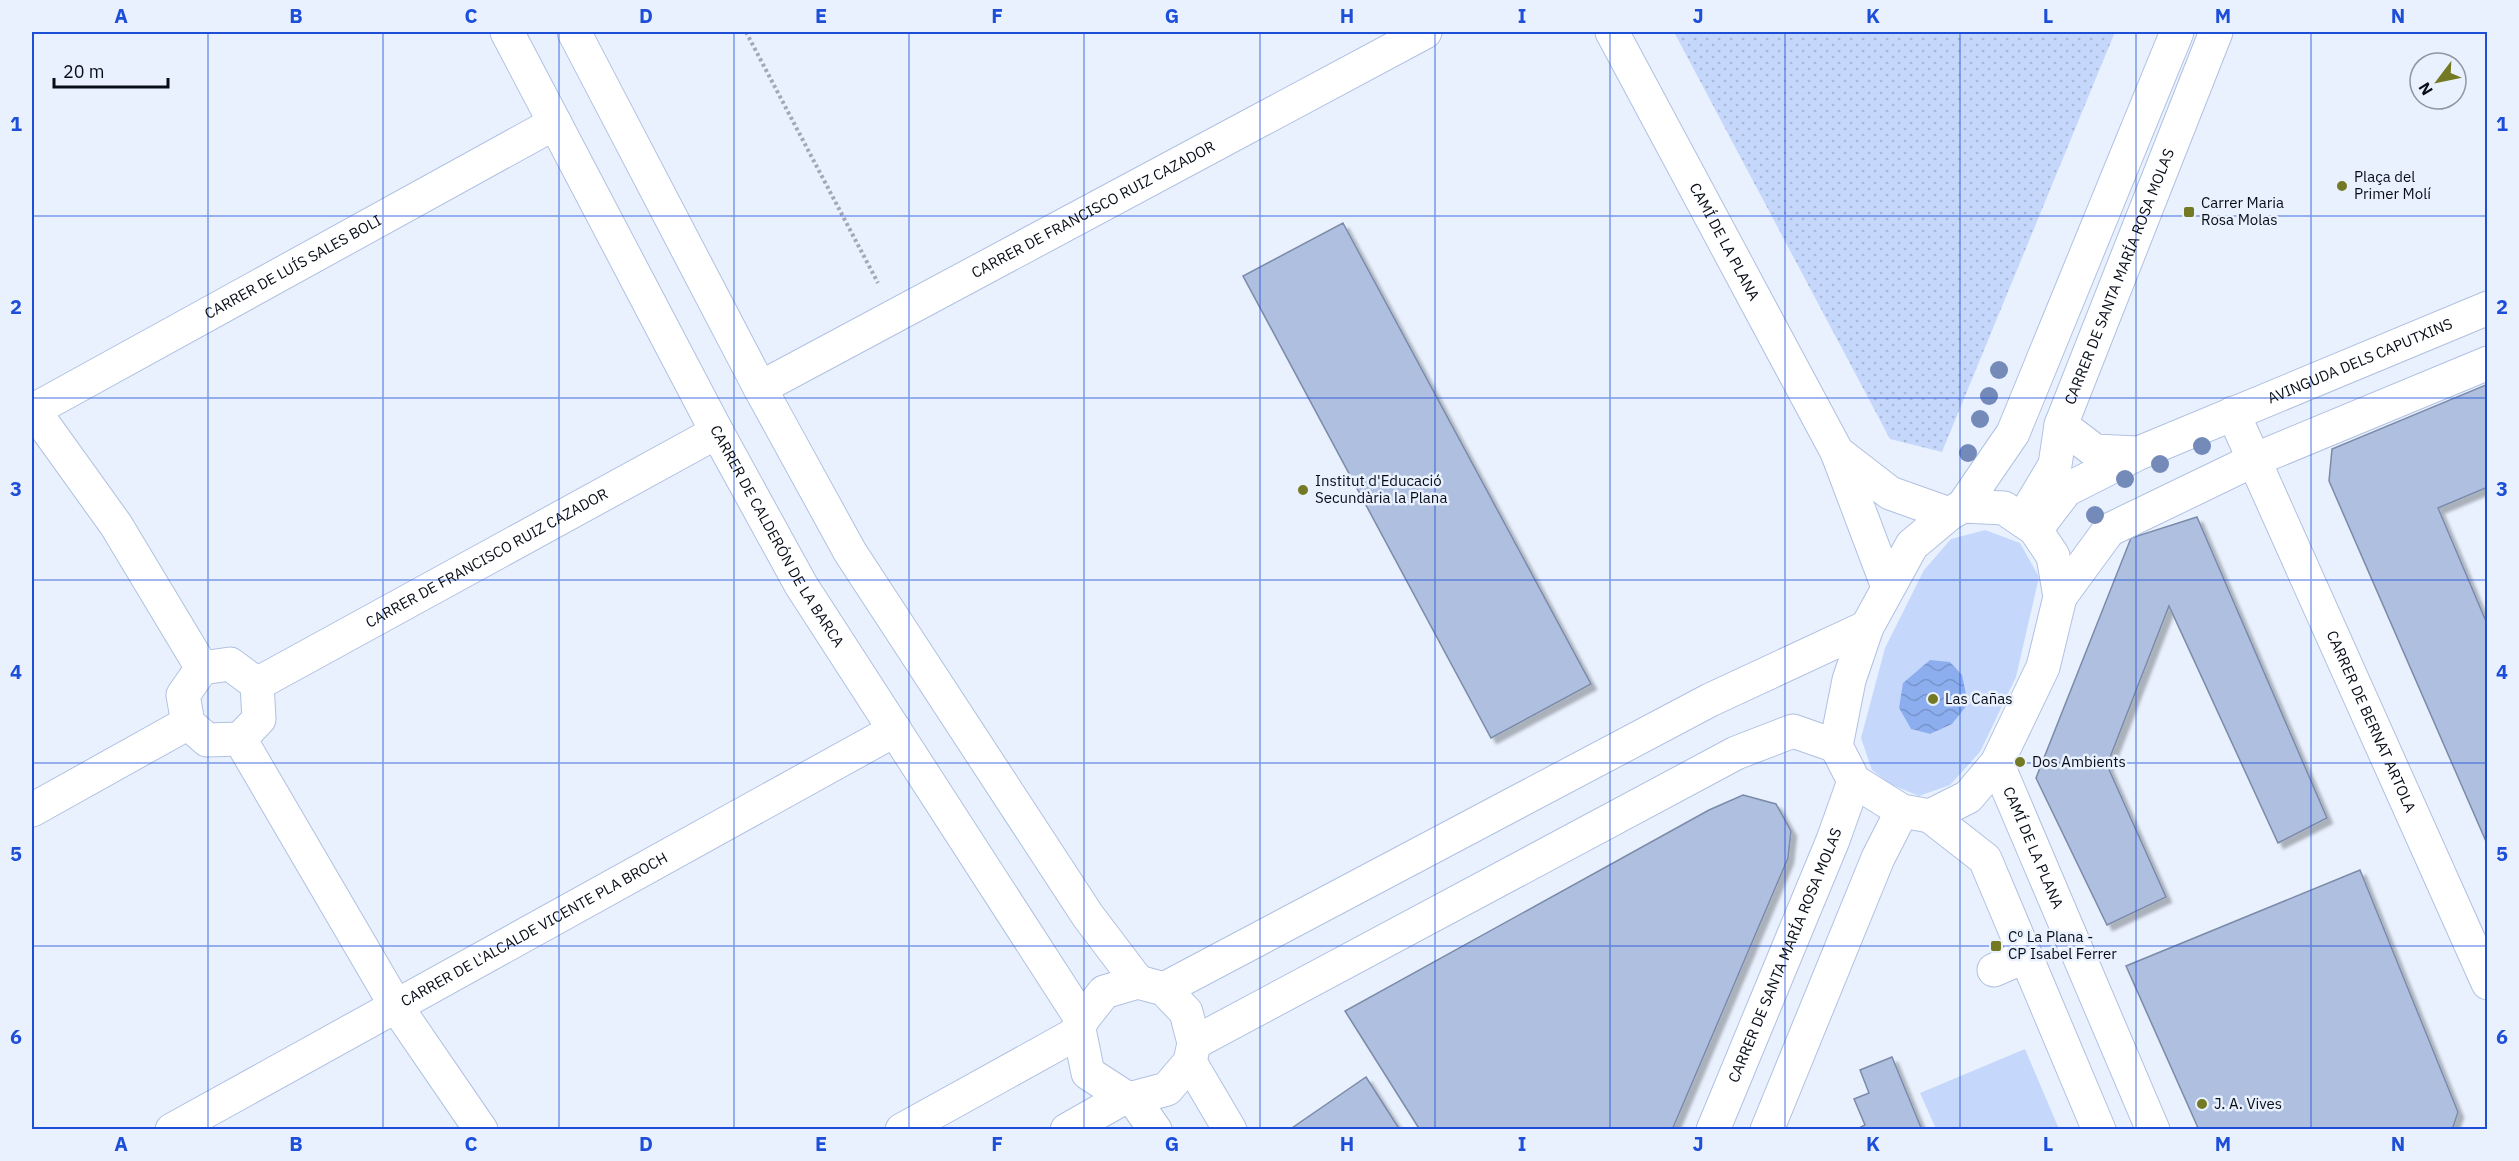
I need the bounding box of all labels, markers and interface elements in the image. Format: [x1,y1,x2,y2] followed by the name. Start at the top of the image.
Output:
[114,2,128,29] text: A
[289,2,303,29] text: B
[464,2,478,29] text: C
[639,2,653,29] text: D
[815,2,827,29] text: E
[991,2,1003,29] text: F
[1165,2,1179,29] text: G
[1340,2,1354,29] text: H
[1518,2,1526,29] text: I
[1692,2,1704,29] text: J
[1866,2,1880,29] text: K
[2043,2,2053,29] text: L
[2215,2,2231,29] text: M
[2391,2,2405,29] text: N
[54,51,168,89] scale bar
[2408,51,2468,111] north arrow
[63,60,105,83] text: 20 m
[2414,79,2437,99] text: N
[10,110,22,137] text: 1
[2496,110,2508,137] text: 1
[968,136,1218,282] street label: CARRER DE FRANCISCO RUIZ CAZADOR
[2060,146,2178,407] street label: CARRER DE SANTA MARÍA ROSA MOLAS
[2354,167,2431,203] place label: Plaça del Primer Molí
[1686,179,1764,304] street label: CAMÍ DE LA PLANA
[2335,179,2349,193] marker: Plaça del Primer Molí
[2201,193,2284,229] place label: Carrer Maria Rosa Molas
[2182,205,2196,219] marker: Carrer Maria Rosa Molas
[201,211,384,323] street label: CARRER DE LUÍS SALES BOLI
[10,293,22,320] text: 2
[2496,293,2508,320] text: 2
[2265,314,2455,408] street label: AVINGUDA DELS CAPUTXINS
[706,422,849,651] street label: CARRER DE CALDERÓN DE LA BARCA
[1315,471,1447,507] place label: Institut d'Educació Secundària la Plana
[10,475,22,502] text: 3
[2496,475,2508,502] text: 3
[1296,483,1310,497] marker: Institut d'Educació Secundària la Plana
[362,484,611,632] street label: CARRER DE FRANCISCO RUIZ CAZADOR
[2323,627,2421,816] street label: CARRER DE BERNAT ARTOLA
[10,658,22,685] text: 4
[2496,658,2508,685] text: 4
[1945,689,2013,708] place label: Las Cañas
[1926,692,1940,706] marker: Las Cañas
[2032,752,2126,771] place label: Dos Ambients
[2013,755,2027,769] marker: Dos Ambients
[1999,784,2068,912] street label: CAMÍ DE LA PLANA
[1724,825,1846,1085] street label: CARRER DE SANTA MARÍA ROSA MOLAS
[10,840,22,867] text: 5
[2496,840,2508,867] text: 5
[397,848,671,1011] street label: CARRER DE L'ALCALDE VICENTE PLA BROCH
[2008,927,2117,963] place label: Cº La Plana - CP Isabel Ferrer
[1989,939,2003,953] marker: Cº La Plana - CP Isabel Ferrer
[10,1023,22,1050] text: 6
[2496,1023,2508,1050] text: 6
[2214,1094,2282,1113] place label: J. A. Vives
[2195,1097,2209,1111] marker: J. A. Vives
[114,1130,128,1157] text: A
[289,1130,303,1157] text: B
[464,1130,478,1157] text: C
[639,1130,653,1157] text: D
[815,1130,827,1157] text: E
[991,1130,1003,1157] text: F
[1165,1130,1179,1157] text: G
[1340,1130,1354,1157] text: H
[1518,1130,1526,1157] text: I
[1692,1130,1704,1157] text: J
[1866,1130,1880,1157] text: K
[2043,1130,2053,1157] text: L
[2215,1130,2231,1157] text: M
[2391,1130,2405,1157] text: N

